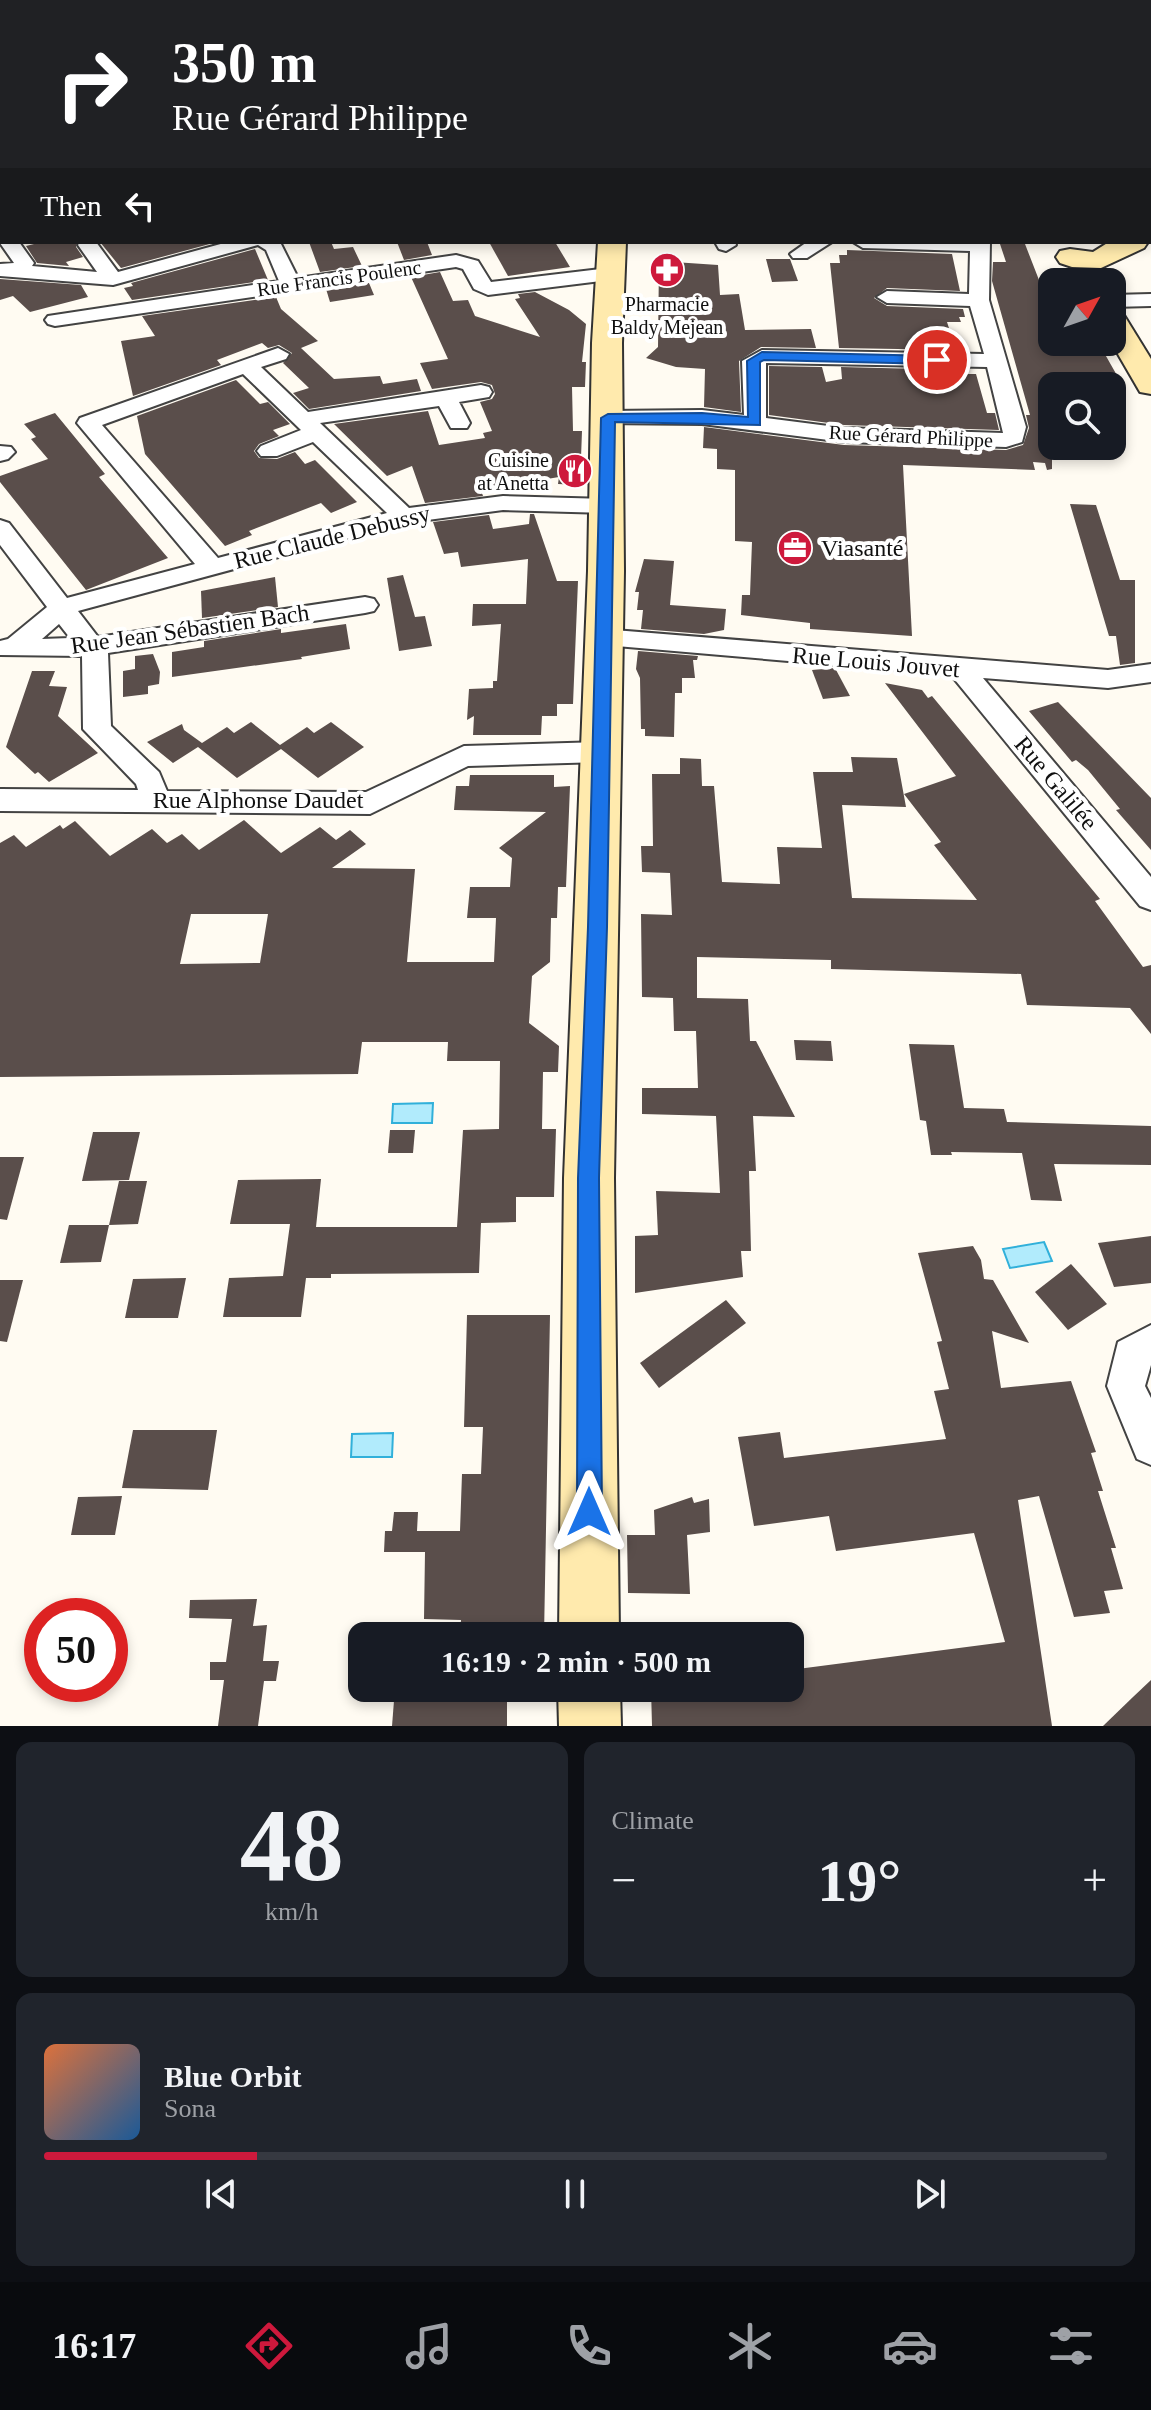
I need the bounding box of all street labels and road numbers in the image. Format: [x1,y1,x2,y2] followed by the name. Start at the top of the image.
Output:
[256,256,423,300] street label: Rue Francis Poulenc
[828,421,994,452] street label: Rue Gérard Philippe
[231,500,433,574] street label: Rue Claude Debussy
[69,599,311,659] street label: Rue Jean Sébastien Bach
[791,642,961,682] street label: Rue Louis Jouvet
[1009,731,1103,835] street label: Rue Galilée
[153,787,364,813] street label: Rue Alphonse Daudet

